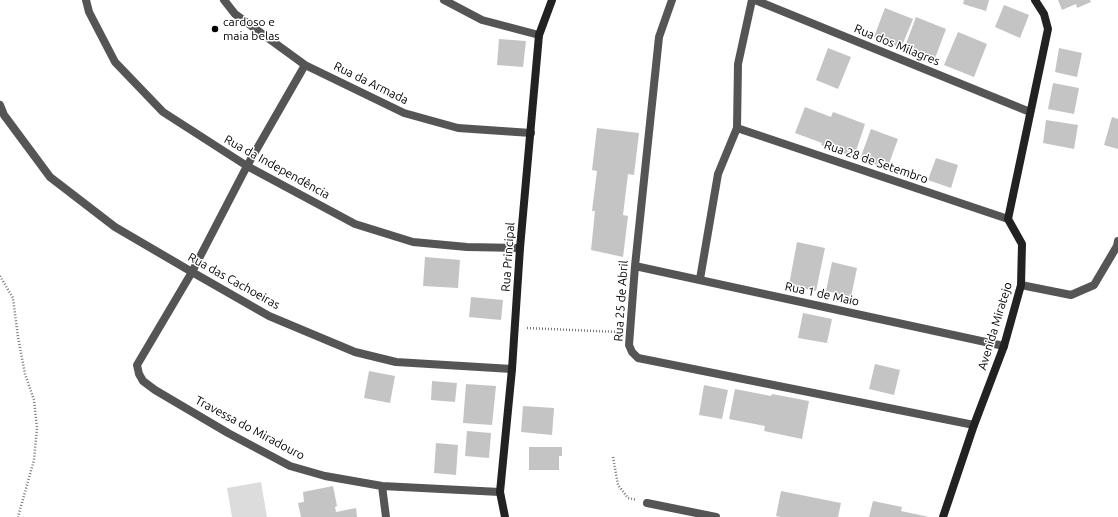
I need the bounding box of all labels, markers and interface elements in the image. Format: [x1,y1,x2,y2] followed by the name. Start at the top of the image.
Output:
[223,15,280,43] place label: cardoso e maia belas
[852,21,942,69] street label: Rua dos Milagres
[210,24,220,34] marker: cardoso e maia belas
[331,59,411,107] street label: Rua da Armada
[222,132,332,202] street label: Rua da Independência
[822,137,930,187] street label: Rua 28 de Setembro
[498,222,518,292] street label: Rua Principal
[186,250,282,312] street label: Rua das Cachoeiras
[611,260,631,342] street label: Rua 25 de Abril
[783,279,861,309] street label: Rua 1 de Maio
[975,280,1015,372] street label: Avenida Miratejo
[193,393,307,463] street label: Travessa do Miradouro

